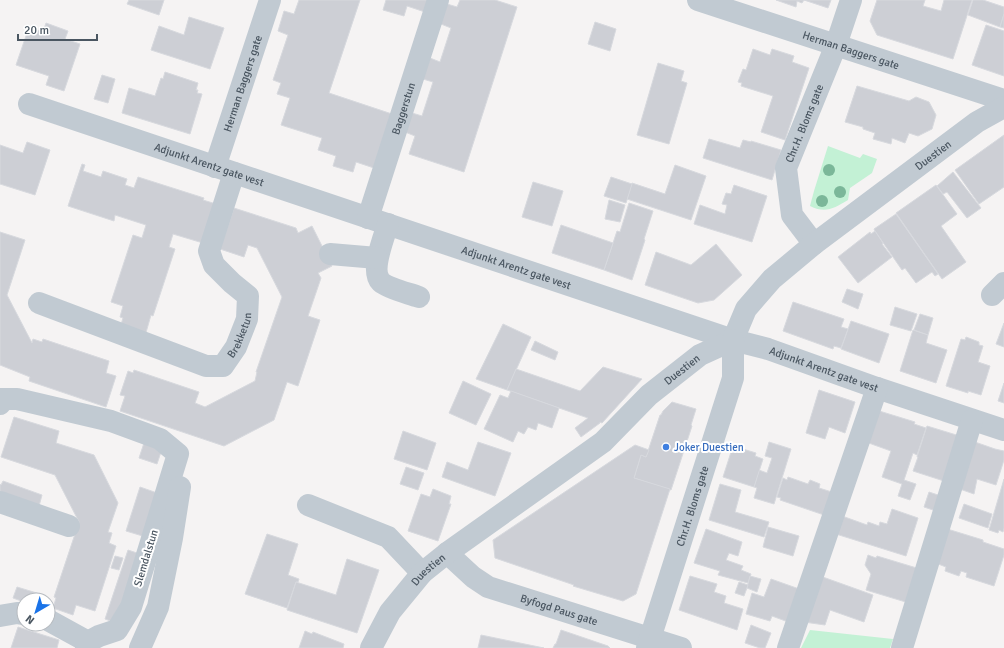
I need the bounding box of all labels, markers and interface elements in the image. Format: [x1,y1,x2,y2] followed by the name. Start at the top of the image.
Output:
[18,16,97,42] scale bar
[24,23,49,38] text: 20 m
[801,28,901,72] street label: Herman Baggers gate
[221,33,264,133] street label: Herman Baggers gate
[389,81,418,136] street label: Baggerstun
[782,82,826,165] street label: Chr.H. Bloms gate
[912,137,954,173] street label: Duestien
[153,140,266,189] street label: Adjunkt Arentz gate vest
[460,243,573,292] street label: Adjunkt Arentz gate vest
[224,312,254,360] street label: Brekketun
[768,344,880,395] street label: Adjunkt Arentz gate vest
[661,351,702,387] street label: Duestien
[674,441,744,454] place label: Joker Duestien
[661,442,671,452] marker: Joker Duestien
[673,464,711,548] street label: Chr.H. Bloms gate
[131,528,161,588] street label: Slemdalstun
[408,551,448,588] street label: Duestien
[519,591,600,628] street label: Byfogd Paus gate
[16,592,56,632] north arrow
[23,612,37,627] text: N

